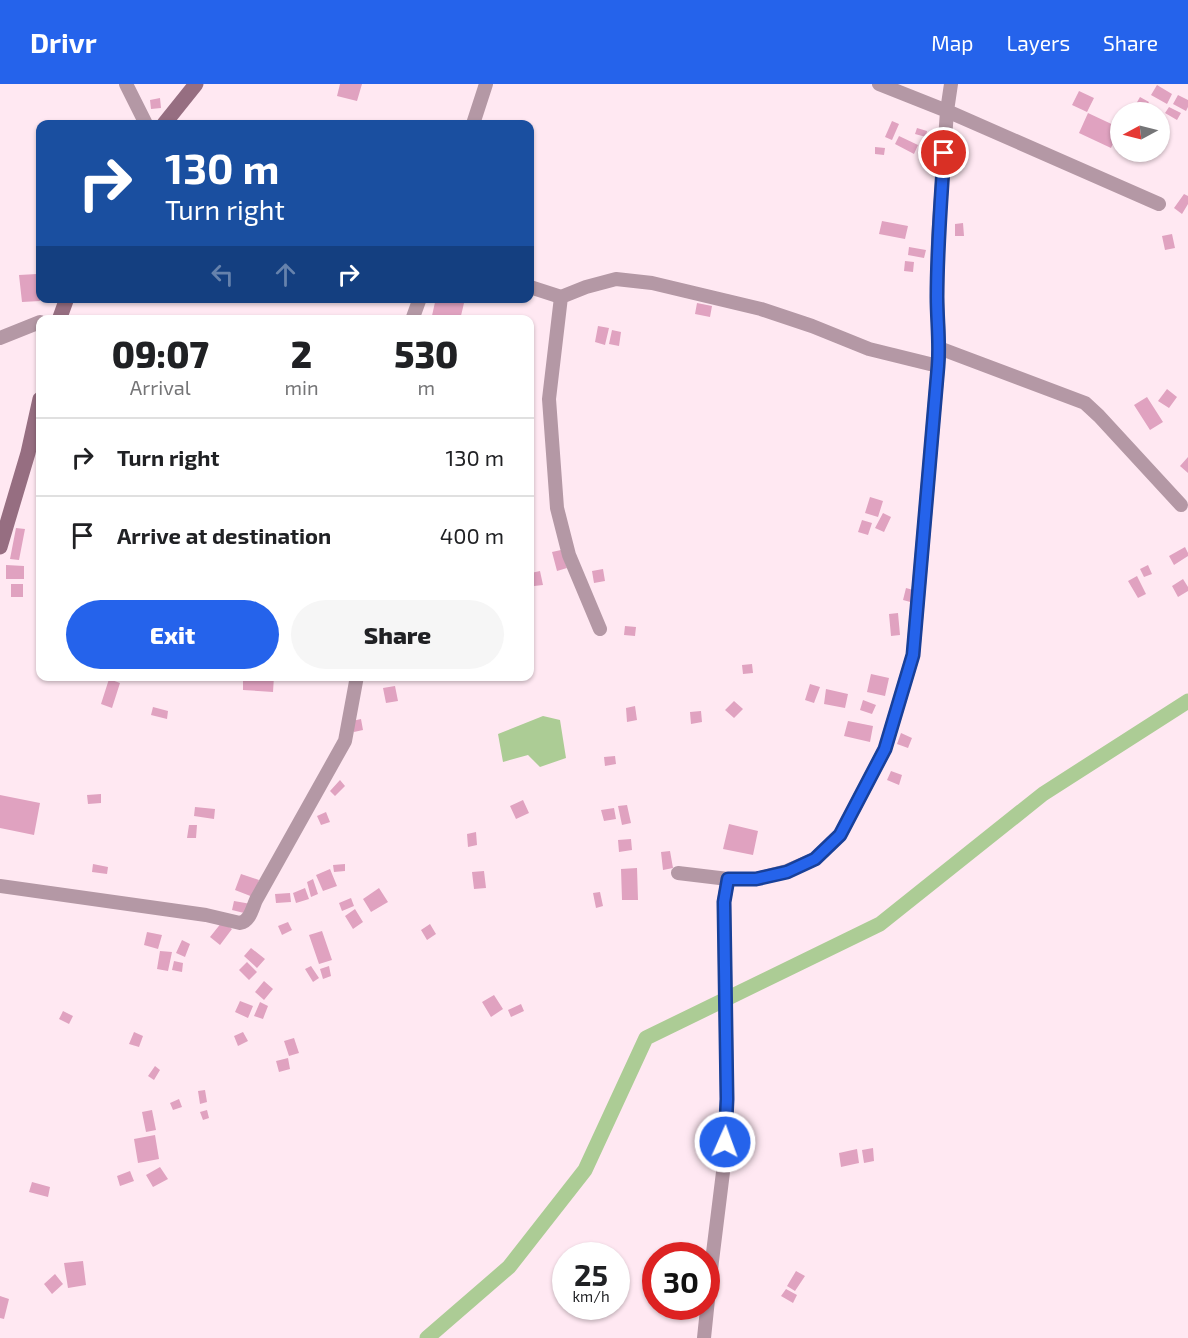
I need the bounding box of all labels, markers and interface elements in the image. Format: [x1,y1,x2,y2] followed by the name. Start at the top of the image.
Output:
[30,25,97,59] text: Drivr
[931,30,973,55] text: Map
[1006,30,1070,55] text: Layers
[1103,30,1158,55] text: Share
[1110,102,1170,162] north arrow
[1110,102,1170,162] map controls
[918,127,969,178] pin
[927,136,960,169] icon: arrive
[165,142,280,192] text: 130 m
[66,144,144,222] icon: right
[165,193,285,225] text: Turn right
[206,258,239,291] icon: left
[269,258,302,291] icon: ahead
[332,258,365,291] icon: right
[112,332,209,375] text: 09:07
[291,332,312,375] text: 2
[394,332,458,375] text: 530
[130,375,191,399] text: Arrival
[284,375,319,399] text: min
[417,375,435,399] text: m
[66,441,99,474] icon: right
[117,444,219,470] text: Turn right
[446,444,504,470] text: 130 m
[66,519,99,552] icon: arrive
[117,522,331,548] text: Arrive at destination
[440,522,504,548] text: 400 m
[66,600,279,669] button: Exit
[291,600,504,669] button: Share
[693,1110,757,1174] position arrow
[642,1242,720,1320] speed limit sign: 30
[574,1256,608,1292] text: 25
[572,1287,610,1305] text: km/h

